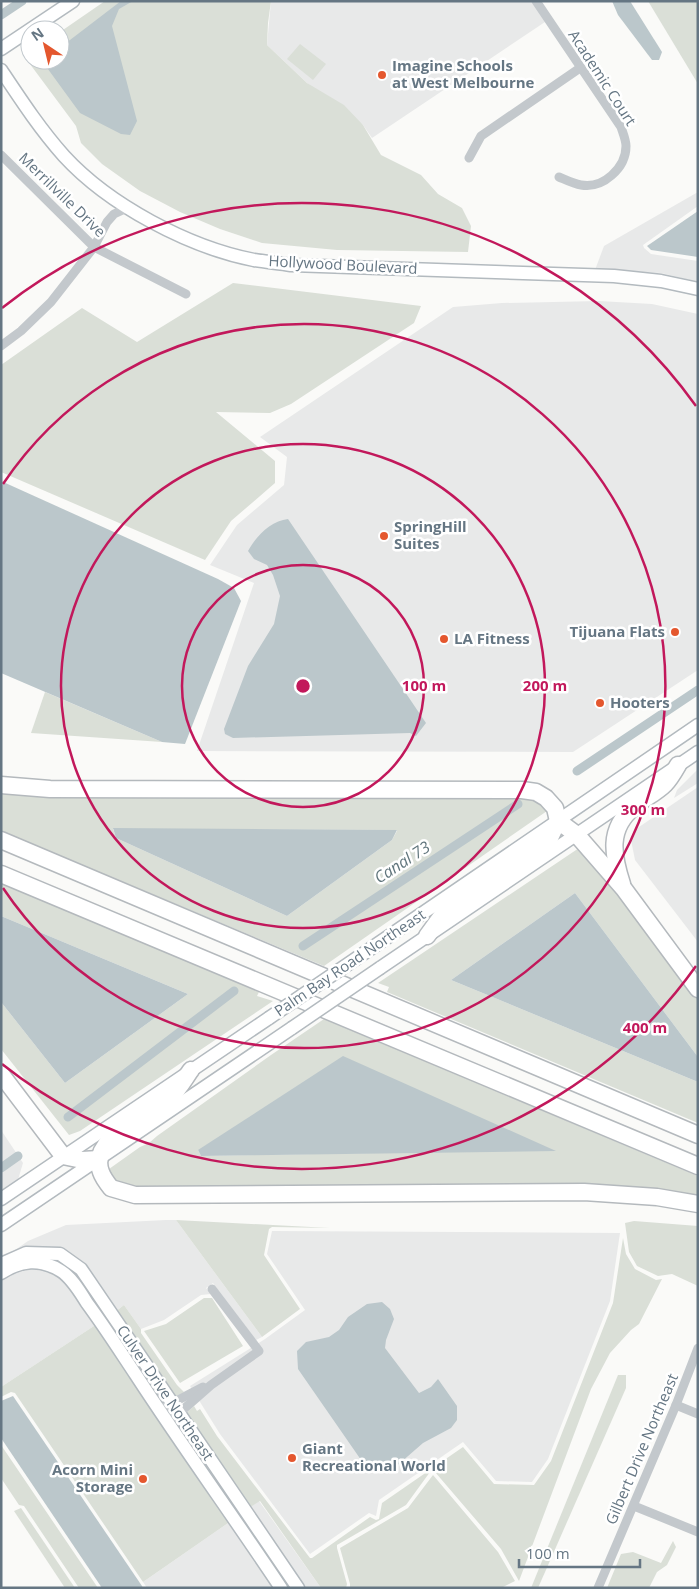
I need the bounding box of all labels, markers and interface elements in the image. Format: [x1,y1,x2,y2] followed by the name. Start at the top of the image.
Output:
[20,20,70,70] north arrow
[27,23,47,45] text: N
[564,26,641,129] street label: Academic Court
[392,55,535,92] place label: Imagine Schools at West Melbourne
[376,69,388,81] marker: Imagine Schools at West Melbourne
[15,148,110,241] street label: Merrillville Drive
[268,250,418,278] street label: Hollywood Boulevard
[394,516,467,553] place label: SpringHill Suites
[378,530,390,542] marker: SpringHill Suites
[570,621,665,641] place label: Tijuana Flats
[669,626,681,638] marker: Tijuana Flats
[454,628,530,648] place label: LA Fitness
[438,633,450,645] marker: LA Fitness
[402,675,446,695] text: 100 m
[523,675,567,695] text: 200 m
[294,677,312,695] centre of rings
[610,692,670,712] place label: Hooters
[594,697,606,709] marker: Hooters
[621,799,665,819] text: 300 m
[370,836,434,888] water label: Canal 73
[270,904,429,1020] street label: Palm Bay Road Northeast
[623,1017,667,1037] text: 400 m
[113,1321,219,1464] street label: Culver Drive Northeast
[600,1370,682,1527] street label: Gilbert Drive Northeast
[302,1438,446,1475] place label: Giant Recreational World
[286,1452,298,1464] marker: Giant Recreational World
[52,1459,133,1496] place label: Acorn Mini Storage
[137,1473,149,1485] marker: Acorn Mini Storage
[519,1536,640,1568] scale bar
[526,1543,570,1563] text: 100 m

